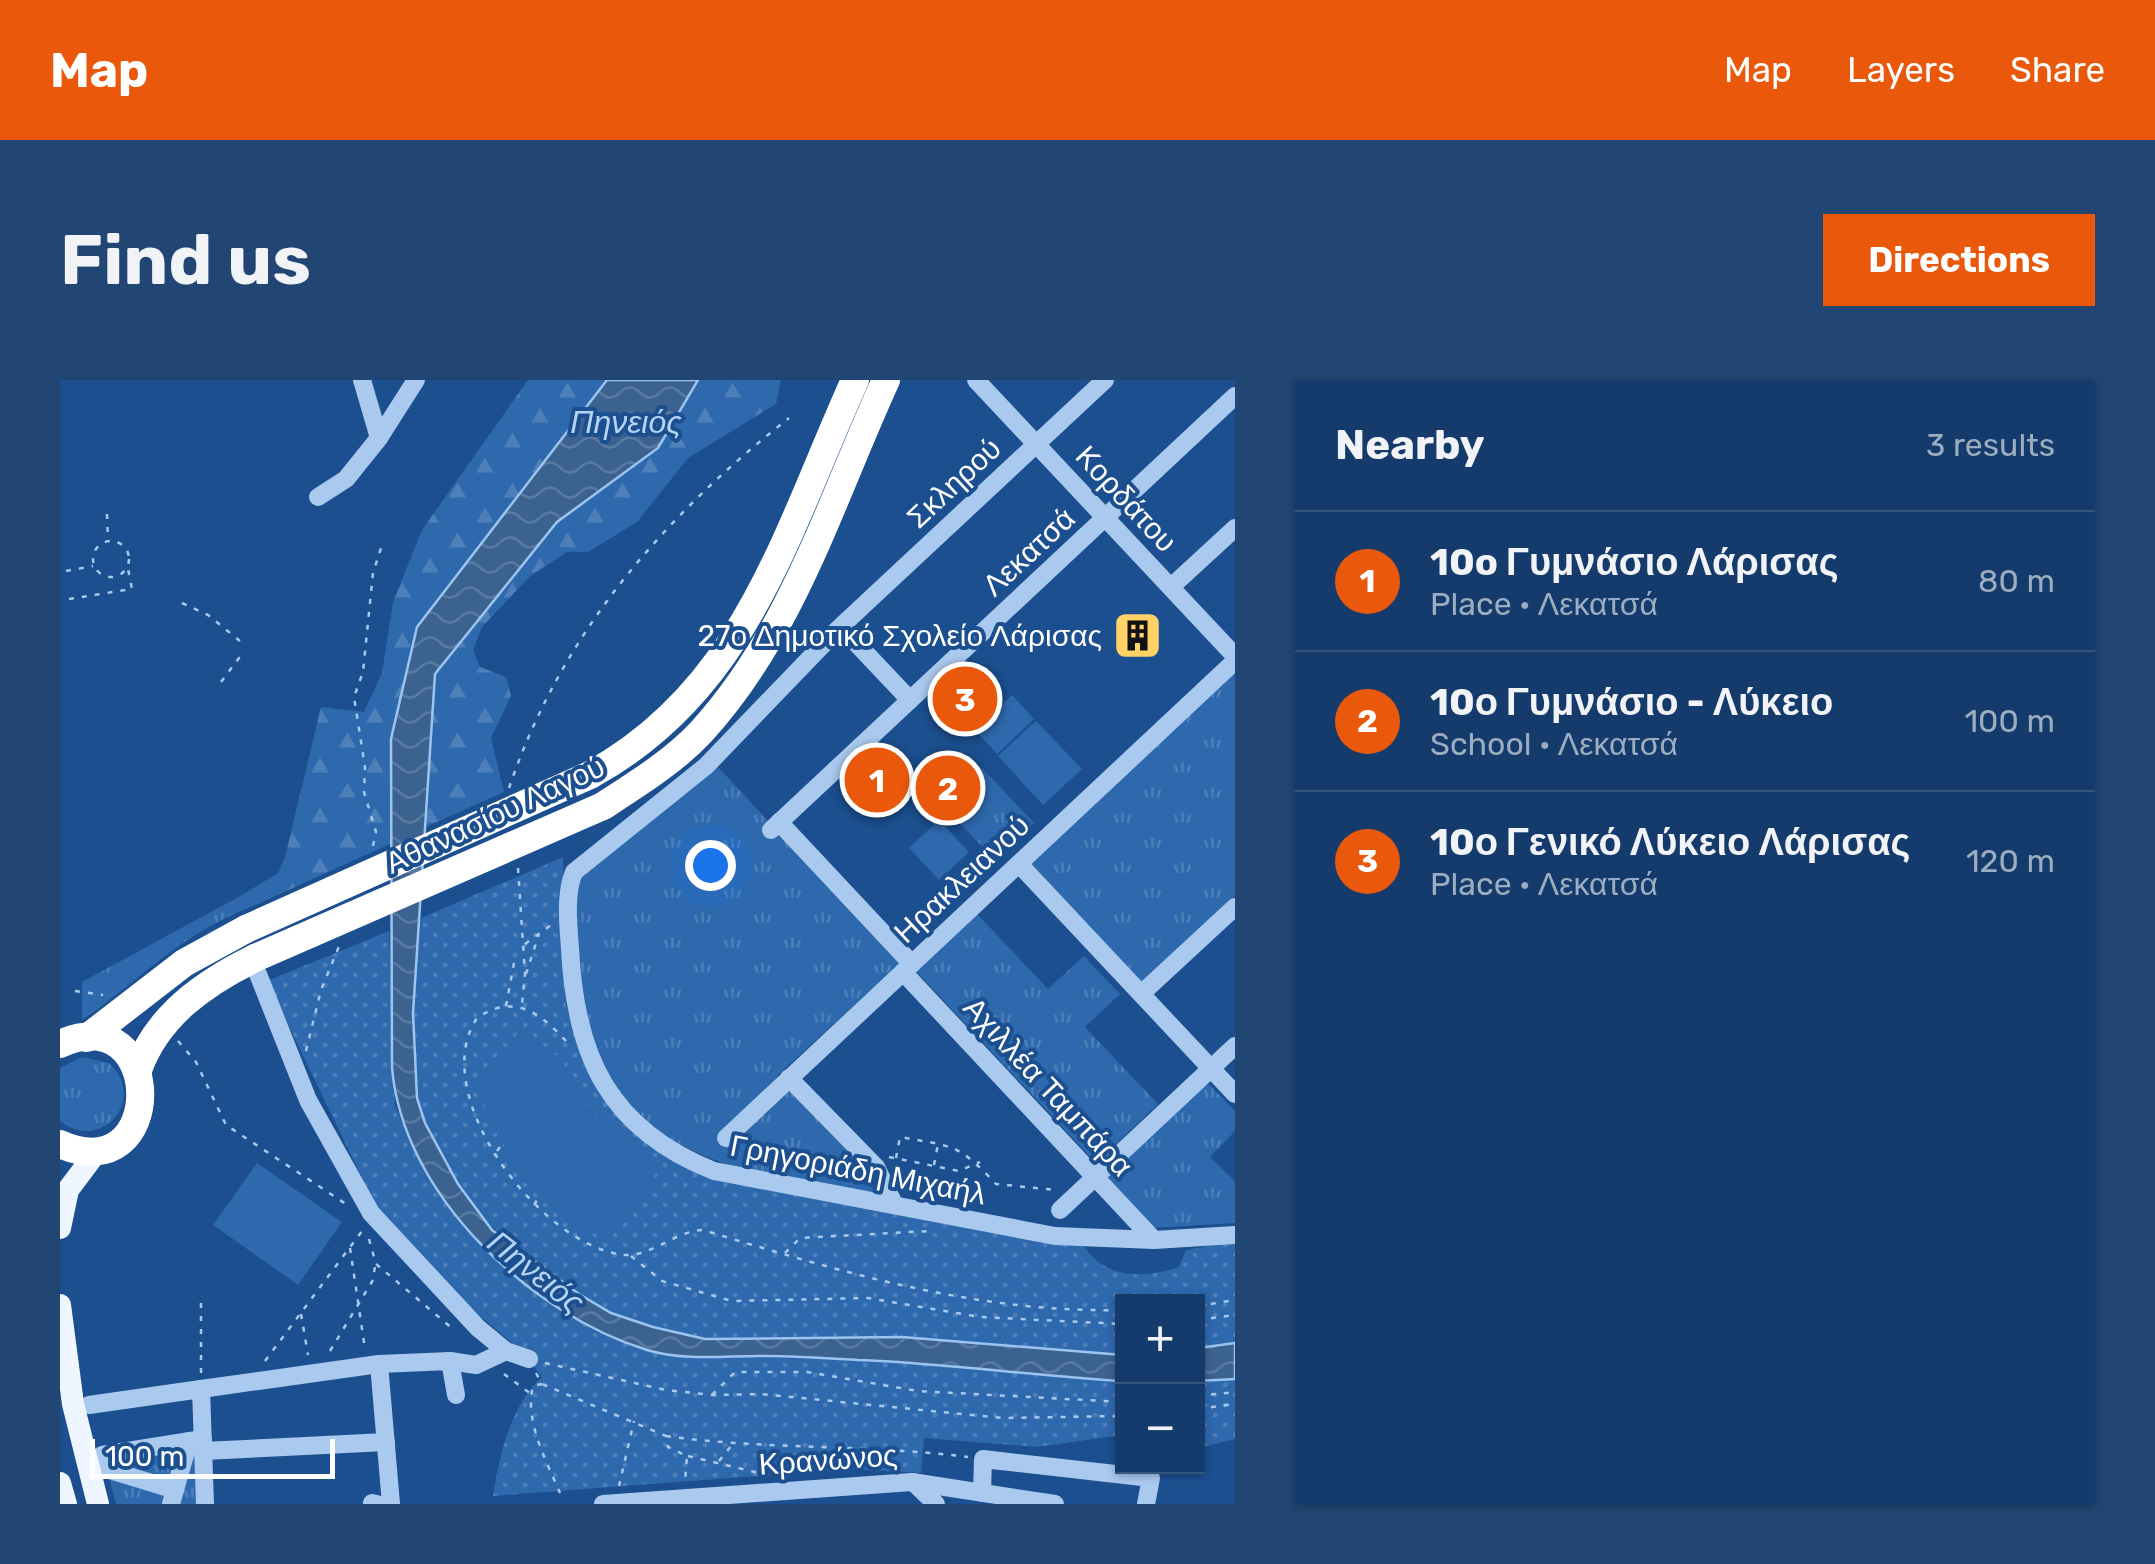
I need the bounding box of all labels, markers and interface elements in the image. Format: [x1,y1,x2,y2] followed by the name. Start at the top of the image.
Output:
[50,42,148,99] text: Map
[1724,49,1792,91] text: Map
[1847,49,1955,91] text: Layers
[2010,49,2105,91] text: Share
[1823,214,2095,306] button: Directions
[60,219,311,302] text: Find us
[570,403,682,441] water label: Πηνειός
[1335,420,1485,470] text: Nearby
[1926,426,2055,464] text: 3 results
[900,430,1008,536] street label: Σκληρού
[1068,438,1184,560] street label: Κορδάτου
[976,500,1082,604] street label: Λεκατσά
[1430,539,1839,585] text: 10o Γυμνάσιο Λάρισας
[1360,562,1375,600] text: 1
[1978,562,2055,600] text: 80 m
[1430,585,1658,623] text: Place · Λεκατσά
[1111,610,1163,662] building icon: 27ο Δημοτικό Σχολείο Λάρισας
[697,618,1102,654] place label: 27ο Δημοτικό Σχολείο Λάρισας
[932,662,998,736] pin: 3
[1430,679,1833,725] text: 10ο Γυμνάσιο - Λύκειο
[1357,702,1378,740] text: 2
[1964,702,2055,740] text: 100 m
[1430,725,1678,763] text: School · Λεκατσά
[844,742,910,818] pin: 1
[380,749,610,881] street label: Αθανασίου Λαγού
[916,750,980,826] pin: 2
[887,807,1037,951] street label: Ηρακλειανού
[1430,819,1910,865] text: 10ο Γενικό Λύκειο Λάρισας
[685,840,736,891] your location
[1357,842,1378,880] text: 3
[1966,842,2055,880] text: 120 m
[1430,865,1658,903] text: Place · Λεκατσά
[956,990,1140,1184] street label: Αχιλλέα Ταμπάρα
[727,1128,989,1212] street label: Γρηγοριάδη Μιχαήλ
[480,1223,592,1322] water label: Πηνειός
[1115,1294,1205,1474] map controls
[1115,1294,1205,1384] button: +
[1115,1384,1205,1474] button: −
[90,1434,335,1478] scale bar
[757,1437,899,1483] street label: Κρανώνος
[105,1440,184,1473] text: 100 m

